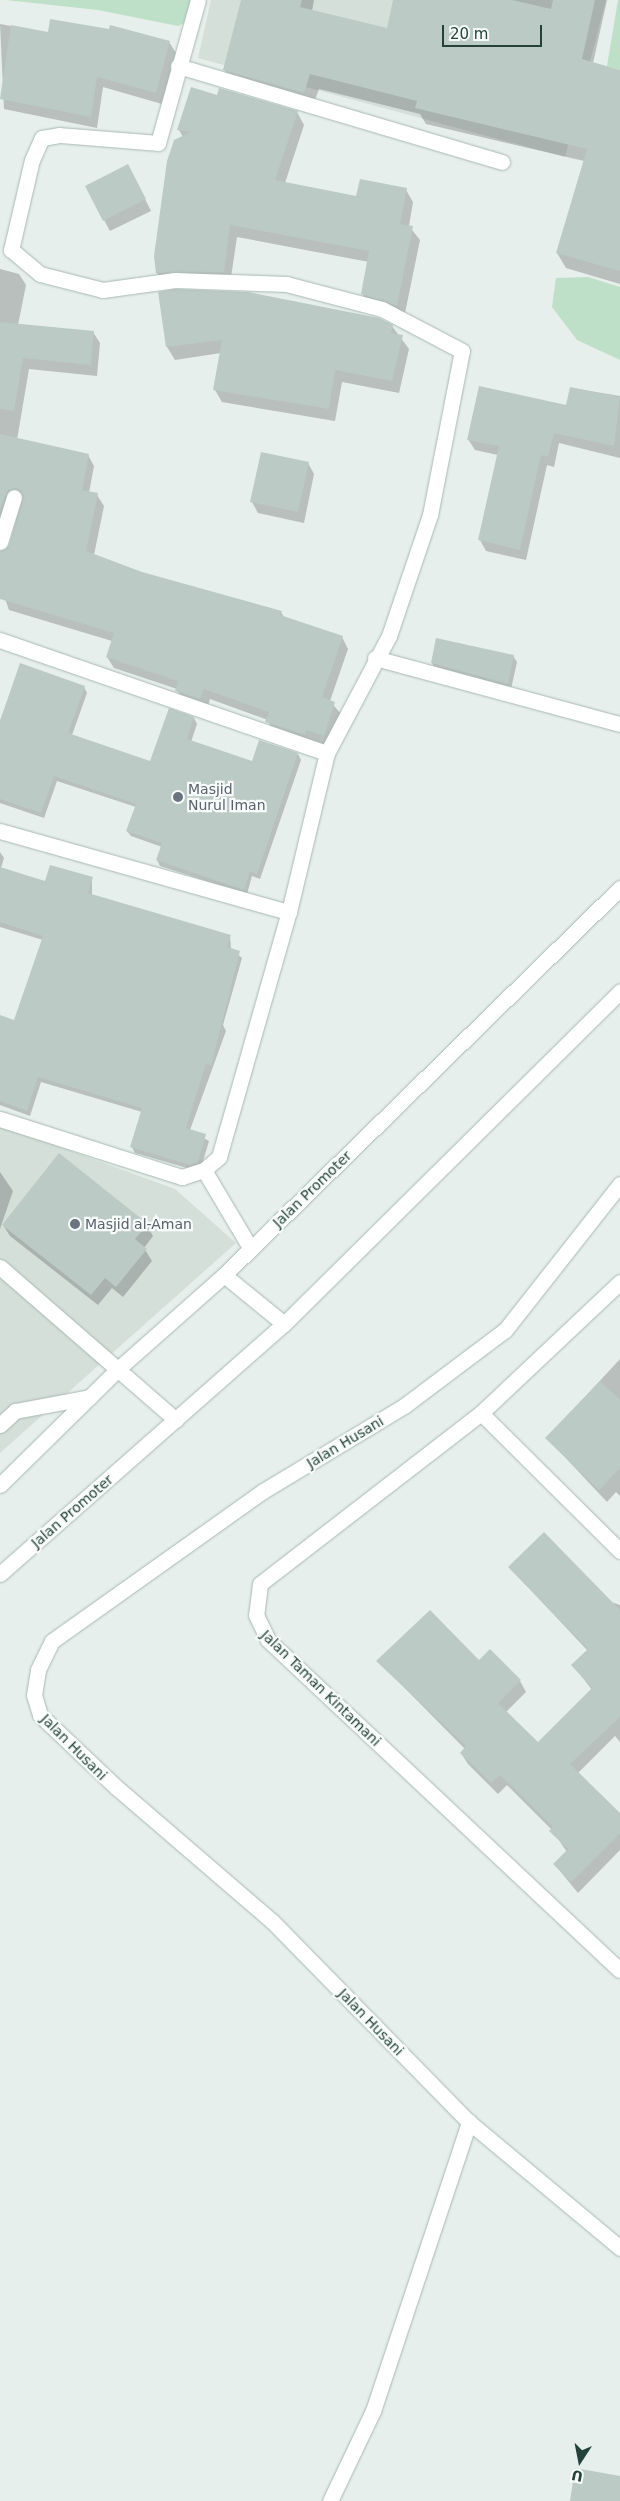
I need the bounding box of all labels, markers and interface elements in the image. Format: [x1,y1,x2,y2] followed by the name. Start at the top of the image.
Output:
[445,15,545,47] scale bar
[450,25,488,43] text: 20 m
[188,781,266,814] place label: Masjid Nurul Iman
[172,791,184,803] marker: Masjid Nurul Iman
[269,1147,355,1231] street label: Jalan Promoter
[85,1216,192,1232] place label: Masjid al-Aman
[69,1218,81,1230] marker: Masjid al-Aman
[304,1413,386,1471] street label: Jalan Husani
[28,1471,116,1551] street label: Jalan Promoter
[258,1626,384,1750] street label: Jalan Taman Kintamani
[37,1710,111,1784] street label: Jalan Husani
[335,1985,407,2059] street label: Jalan Husani
[555,2436,605,2486] north arrow
[570,2467,584,2485] text: U

